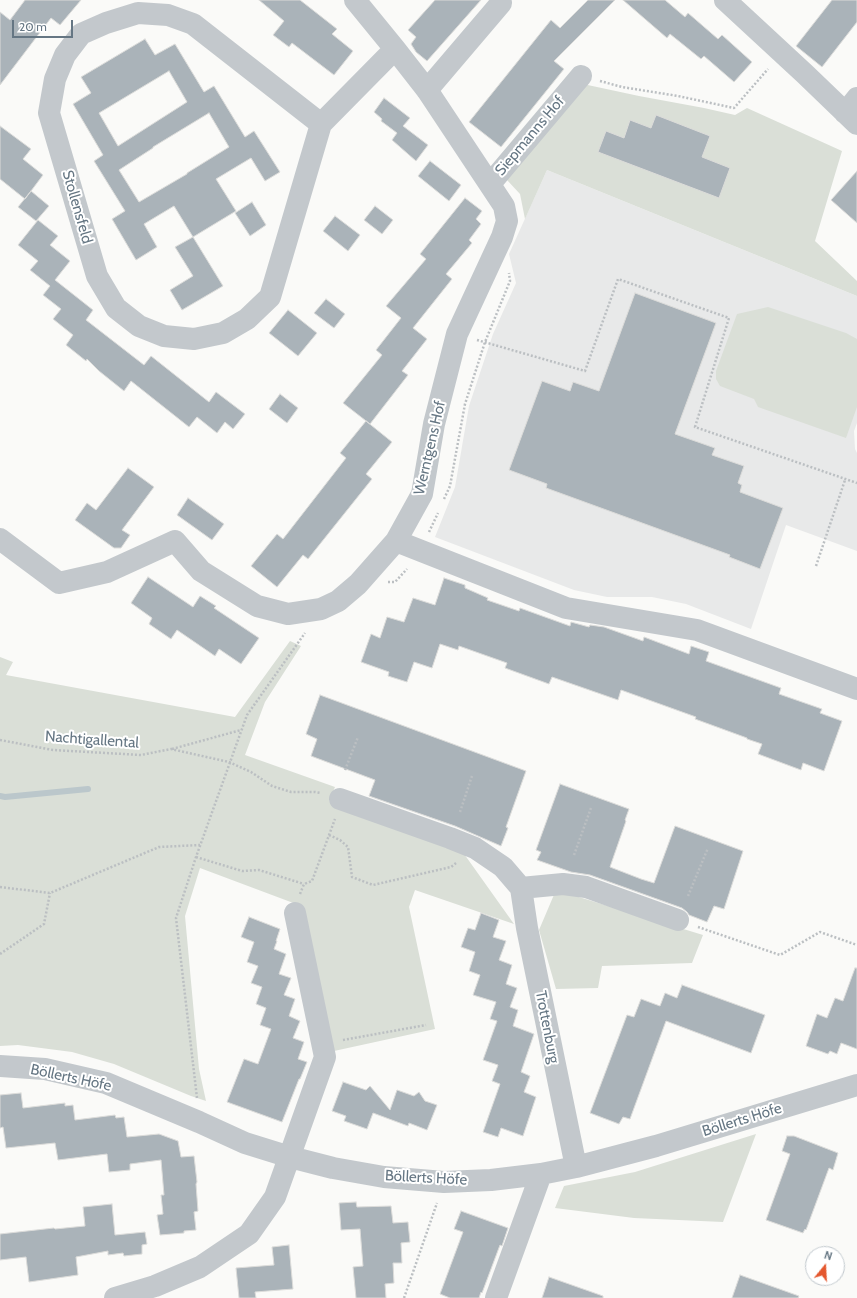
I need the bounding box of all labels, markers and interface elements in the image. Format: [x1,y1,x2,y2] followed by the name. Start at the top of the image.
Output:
[14,12,75,38] scale bar
[19,19,47,34] text: 20 m
[492,93,568,179] street label: Siepmanns Hof
[58,168,96,246] street label: Stollensfeld
[410,399,450,497] street label: Werntgens Hof
[44,728,140,752] street label: Nachtigallental
[531,989,563,1065] street label: Trottenburg
[29,1061,113,1095] street label: Böllerts Höfe
[700,1099,784,1141] street label: Böllerts Höfe
[384,1167,468,1189] street label: Böllerts Höfe
[805,1246,845,1286] north arrow
[823,1248,834,1263] text: N

